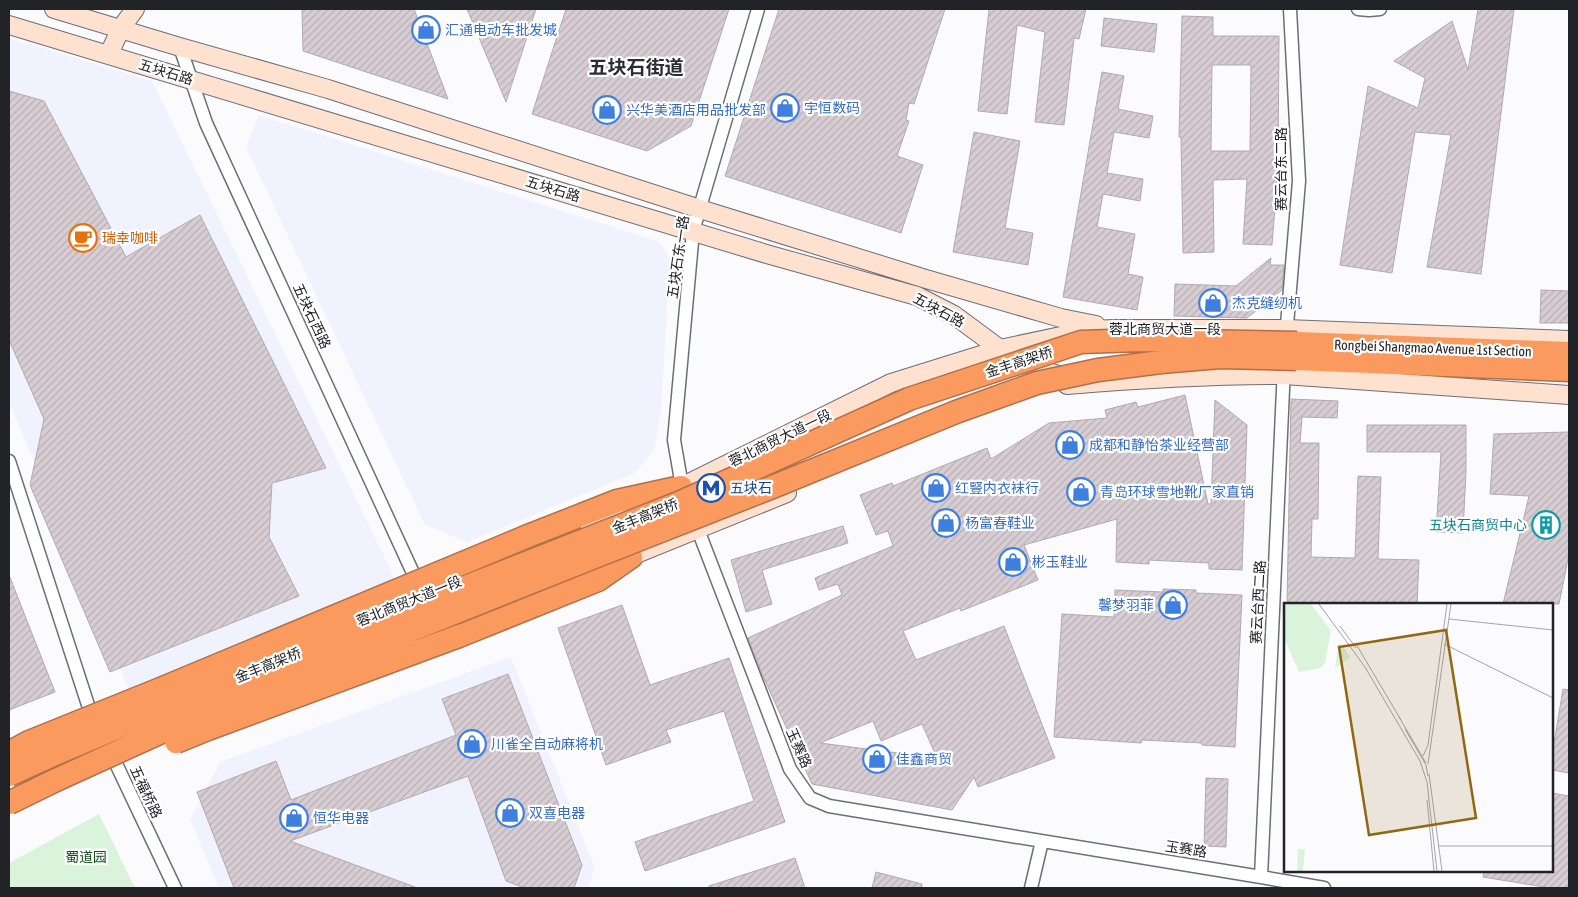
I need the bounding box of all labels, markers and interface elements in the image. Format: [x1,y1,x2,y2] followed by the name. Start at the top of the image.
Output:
[411,15,441,45] shop icon: 汇通电动车批发城
[445,22,557,38] place label: 汇通电动车批发城
[137,56,195,88] street label: 五块石路
[588,56,684,78] district label: 五块石街道
[770,93,800,123] shop icon: 宇恒数码
[592,95,622,125] shop icon: 兴华美酒店用品批发部
[804,100,860,116] place label: 宇恒数码
[626,102,766,118] place label: 兴华美酒店用品批发部
[1273,127,1289,211] street label: 赛云台东二路
[524,173,582,205] street label: 五块石路
[664,214,692,300] street label: 五块石东一路
[68,223,98,253] cafe icon: 瑞幸咖啡
[102,230,158,246] place label: 瑞幸咖啡
[290,281,334,351] street label: 五块石西路
[1198,288,1228,318] shop icon: 杰克缝纫机
[911,290,967,330] street label: 五块石路
[1232,295,1302,311] place label: 杰克缝纫机
[1109,321,1221,337] street label: 蓉北商贸大道一段
[1334,337,1532,359] street label: Rongbei Shangmao Avenue 1st Section
[983,344,1055,380] street label: 金丰高架桥
[726,406,834,470] street label: 蓉北商贸大道一段
[1055,430,1085,460] shop icon: 成都和静怡茶业经营部
[1089,437,1229,453] place label: 成都和静怡茶业经营部
[696,473,726,503] metro station icon: 五块石
[921,473,951,503] shop icon: 红豎内衣袜行
[1066,477,1096,507] shop icon: 青岛环球雪地靴厂家直销
[730,480,772,496] place label: 五块石
[955,480,1039,496] place label: 红豎内衣袜行
[1100,484,1254,500] place label: 青岛环球雪地靴厂家直销
[610,495,680,537] street label: 金丰高架桥
[931,508,961,538] shop icon: 杨富春鞋业
[1531,510,1561,540] building icon: 五块石商贸中心
[965,515,1035,531] place label: 杨富春鞋业
[1429,517,1527,533] place label: 五块石商贸中心
[998,547,1028,577] shop icon: 彬玉鞋业
[1032,554,1088,570] place label: 彬玉鞋业
[1248,560,1268,644] street label: 赛云台西二路
[354,573,464,629] street label: 蓉北商贸大道一段
[1158,590,1188,620] shop icon: 馨梦羽菲
[1098,597,1154,613] place label: 馨梦羽菲
[1284,603,1553,872] inset map
[233,644,303,686] street label: 金丰高架桥
[783,726,815,770] street label: 玉赛路
[457,729,487,759] shop icon: 川雀全自动麻将机
[491,736,603,752] place label: 川雀全自动麻将机
[862,744,892,774] shop icon: 佳鑫商贸
[896,751,952,767] place label: 佳鑫商贸
[127,763,165,821] street label: 五福桥路
[495,798,525,828] shop icon: 双喜电器
[279,803,309,833] shop icon: 恒华电器
[529,805,585,821] place label: 双喜电器
[313,810,369,826] place label: 恒华电器
[1164,838,1208,860] street label: 玉赛路
[65,849,107,865] park label: 蜀道园

